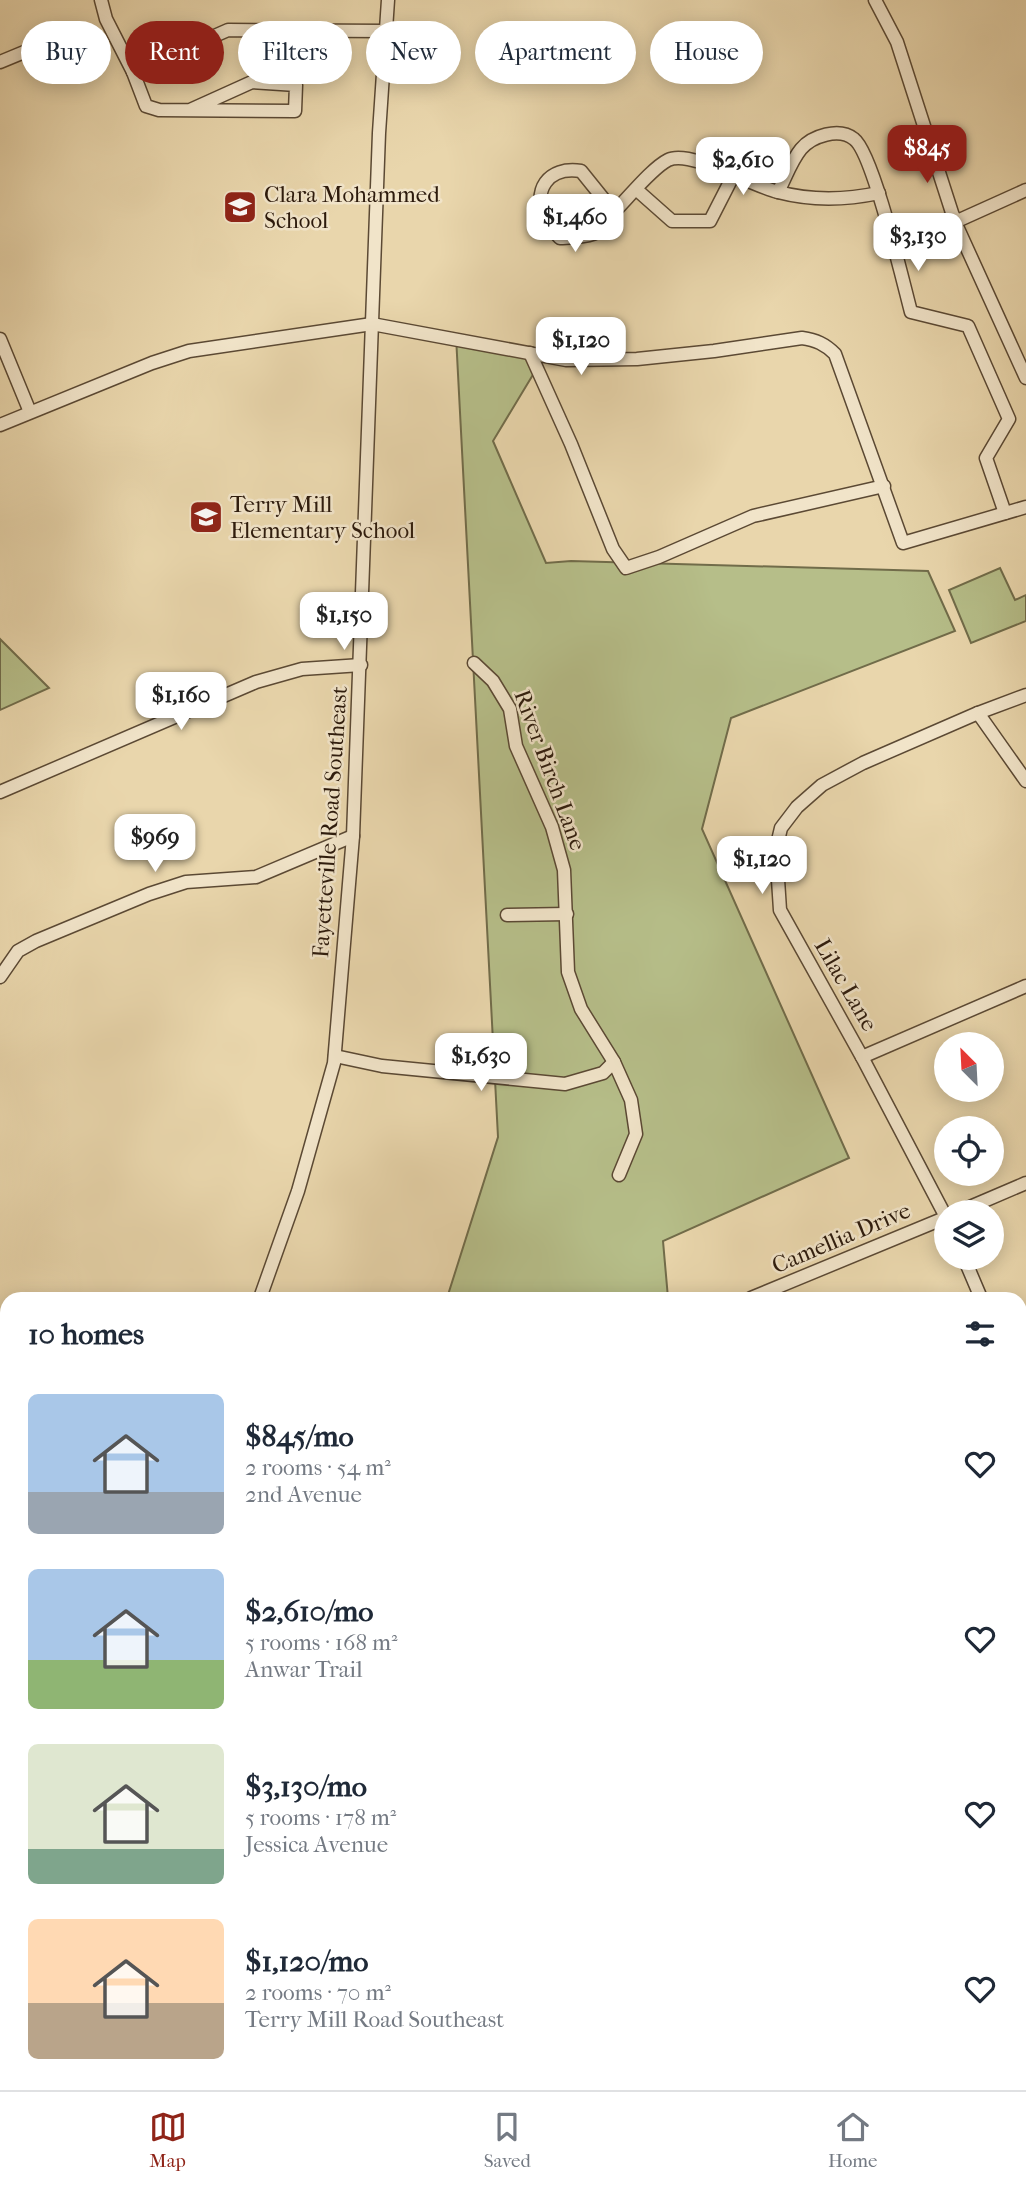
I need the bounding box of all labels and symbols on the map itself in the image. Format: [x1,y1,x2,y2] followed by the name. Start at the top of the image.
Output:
[886,125,968,185] pin: $845
[686,138,800,197] pin: $2,610
[264,181,440,234] place label: Clara Mohammed School
[221,188,259,226] school or university icon: Clara Mohammed School
[518,194,632,254] pin: $1,460
[861,214,975,273] pin: $3,130
[524,318,638,377] pin: $1,120
[230,491,416,544] place label: Terry Mill Elementary School
[187,498,225,536] school or university icon: Terry Mill Elementary School
[287,592,401,652] pin: $1,150
[124,672,238,732] pin: $1,160
[307,685,353,959] street label: Fayetteville Road Southeast
[508,686,592,854] street label: River Birch Lane
[114,814,196,874] pin: $969
[705,836,819,896] pin: $1,120
[809,934,883,1036] street label: Lilac Lane
[934,1032,1004,1102] north arrow
[424,1034,538,1093] pin: $1,630
[768,1197,914,1279] street label: Camellia Drive

